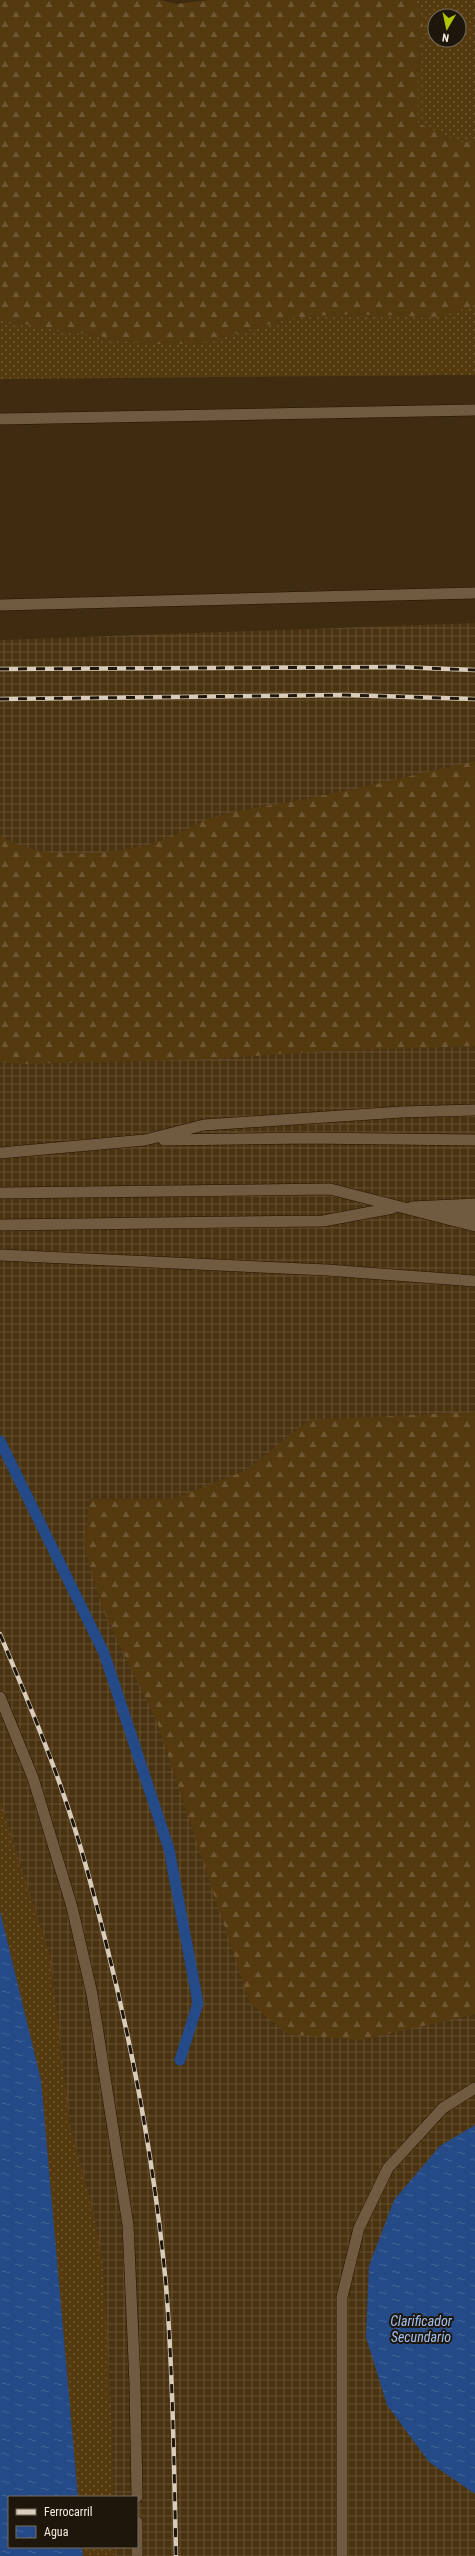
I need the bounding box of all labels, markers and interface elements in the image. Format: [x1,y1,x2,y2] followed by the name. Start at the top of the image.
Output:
[427,8,467,48] north arrow
[441,30,450,44] text: N
[390,2313,453,2345] water label: Clarificador Secundario
[8,2496,138,2548] legend
[44,2505,93,2519] text: Ferrocarril
[44,2525,69,2539] text: Agua

